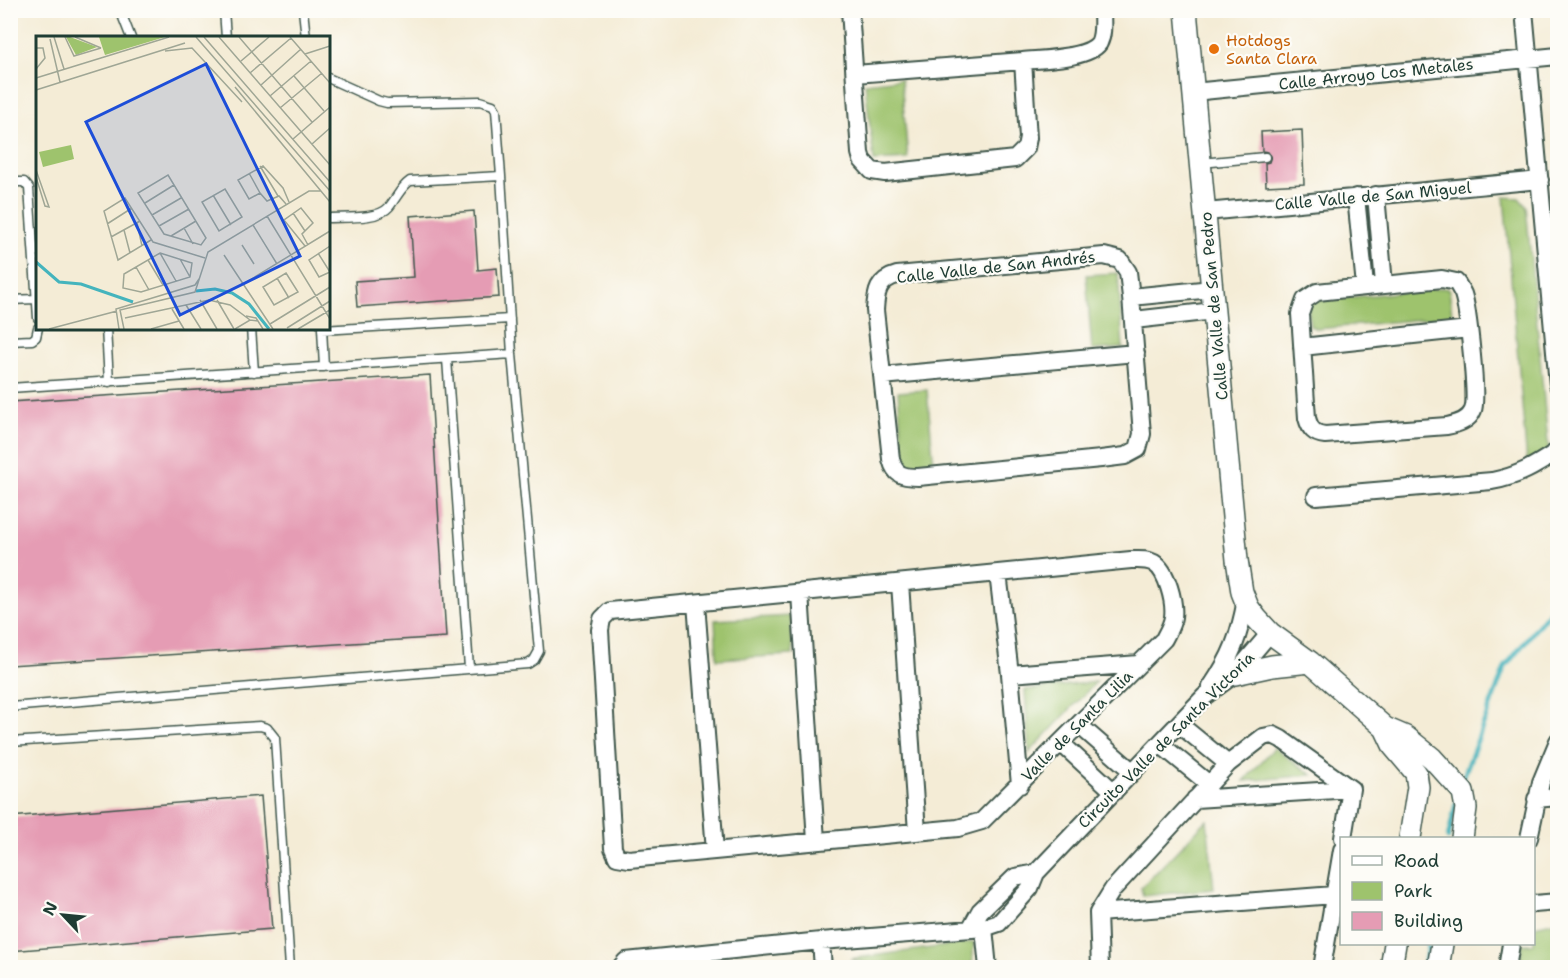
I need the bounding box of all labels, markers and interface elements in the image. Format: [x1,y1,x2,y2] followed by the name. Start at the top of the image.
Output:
[1226,30,1317,69] place label: Hotdogs Santa Clara
[36,36,330,330] inset map
[1207,42,1221,56] marker: Hotdogs Santa Clara
[1278,53,1475,95] street label: Calle Arroyo Los Metales
[1274,177,1472,215] street label: Calle Valle de San Miguel
[1195,211,1233,401] street label: Calle Valle de San Pedro
[896,246,1097,288] street label: Calle Valle de San Andrés
[1073,647,1259,833] street label: Circuito Valle de Santa Victoria
[1017,666,1137,786] street label: Valle de Santa Lilia
[1340,837,1535,945] legend
[1394,849,1439,873] text: Road
[1394,879,1433,903] text: Park
[33,885,93,945] north arrow
[38,898,62,919] text: N
[1394,909,1463,933] text: Building

